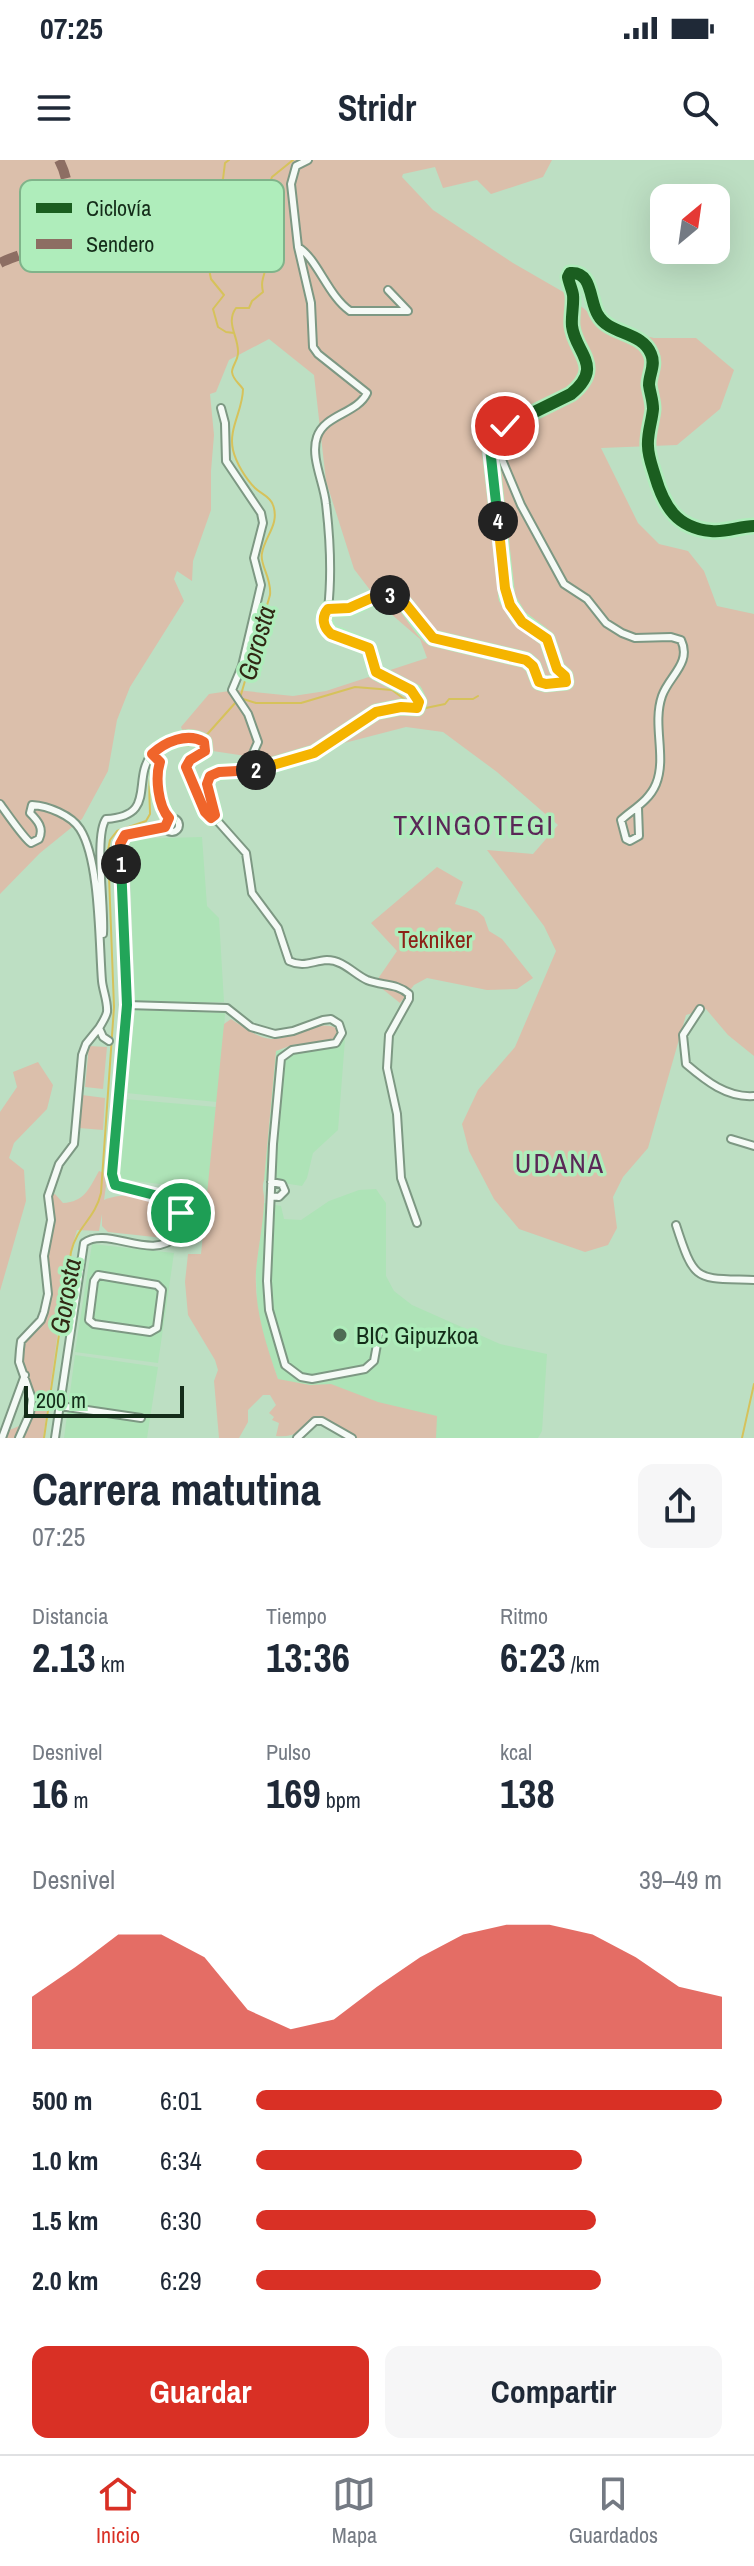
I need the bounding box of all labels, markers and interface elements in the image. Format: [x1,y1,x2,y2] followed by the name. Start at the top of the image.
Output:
[40,8,103,48] text: 07:25
[338,84,416,132] text: Stridr
[32,86,76,130] icon: menu
[678,86,722,130] icon: search
[20,180,284,272] legend
[650,184,730,264] north arrow
[650,184,730,264] map controls
[86,193,151,223] text: Ciclovía
[86,229,154,259] text: Sendero
[471,392,539,460] pin
[483,404,527,448] icon: check
[478,501,518,541] pin: 4
[493,506,503,536] text: 4
[370,575,410,615] pin: 3
[385,580,395,610] text: 3
[229,602,283,684] water label: Gorosta
[236,750,276,790] pin: 2
[251,755,261,785] text: 2
[393,806,555,844] district label: TXINGOTEGI
[101,844,141,884] pin: 1
[116,849,126,879] text: 1
[398,923,473,955] park label: Tekniker
[515,1144,605,1182] district label: UDANA
[147,1179,215,1247] pin
[159,1191,203,1235] icon: arrive
[41,1255,89,1336] water label: Gorosta
[356,1319,479,1351] place label: BIC Gipuzkoa
[331,1326,349,1344] marker: BIC Gipuzkoa
[24,1382,184,1418] scale bar
[36,1385,86,1415] text: 200 m
[32,1459,321,1519] text: Carrera matutina
[638,1464,722,1548] button: share
[32,1519,85,1554] text: 07:25
[32,1601,108,1631] text: Distancia
[266,1601,327,1631] text: Tiempo
[500,1601,548,1631] text: Ritmo
[32,1631,96,1684] text: 2.13
[266,1631,350,1684] text: 13:36
[500,1631,566,1684] text: 6:23
[96,1649,125,1679] text: km
[566,1649,600,1679] text: /km
[32,1737,102,1767] text: Desnivel
[266,1737,311,1767] text: Pulso
[500,1737,532,1767] text: kcal
[32,1767,68,1820] text: 16
[266,1767,321,1820] text: 169
[500,1767,555,1820] text: 138
[68,1785,89,1815] text: m
[321,1785,361,1815] text: bpm
[32,1862,115,1897] text: Desnivel
[639,1862,722,1897] text: 39–49 m
[32,2083,92,2118] text: 500 m
[160,2083,202,2118] text: 6:01
[32,2143,98,2178] text: 1.0 km
[160,2143,202,2178] text: 6:34
[32,2203,98,2238] text: 1.5 km
[160,2203,202,2238] text: 6:30
[32,2263,98,2298] text: 2.0 km
[160,2263,202,2298] text: 6:29
[32,2346,369,2438] button: Guardar
[385,2346,722,2438] button: Compartir
[96,2472,140,2550] tab: Inicio
[332,2472,377,2550] tab: Mapa
[569,2472,658,2550] tab: Guardados

